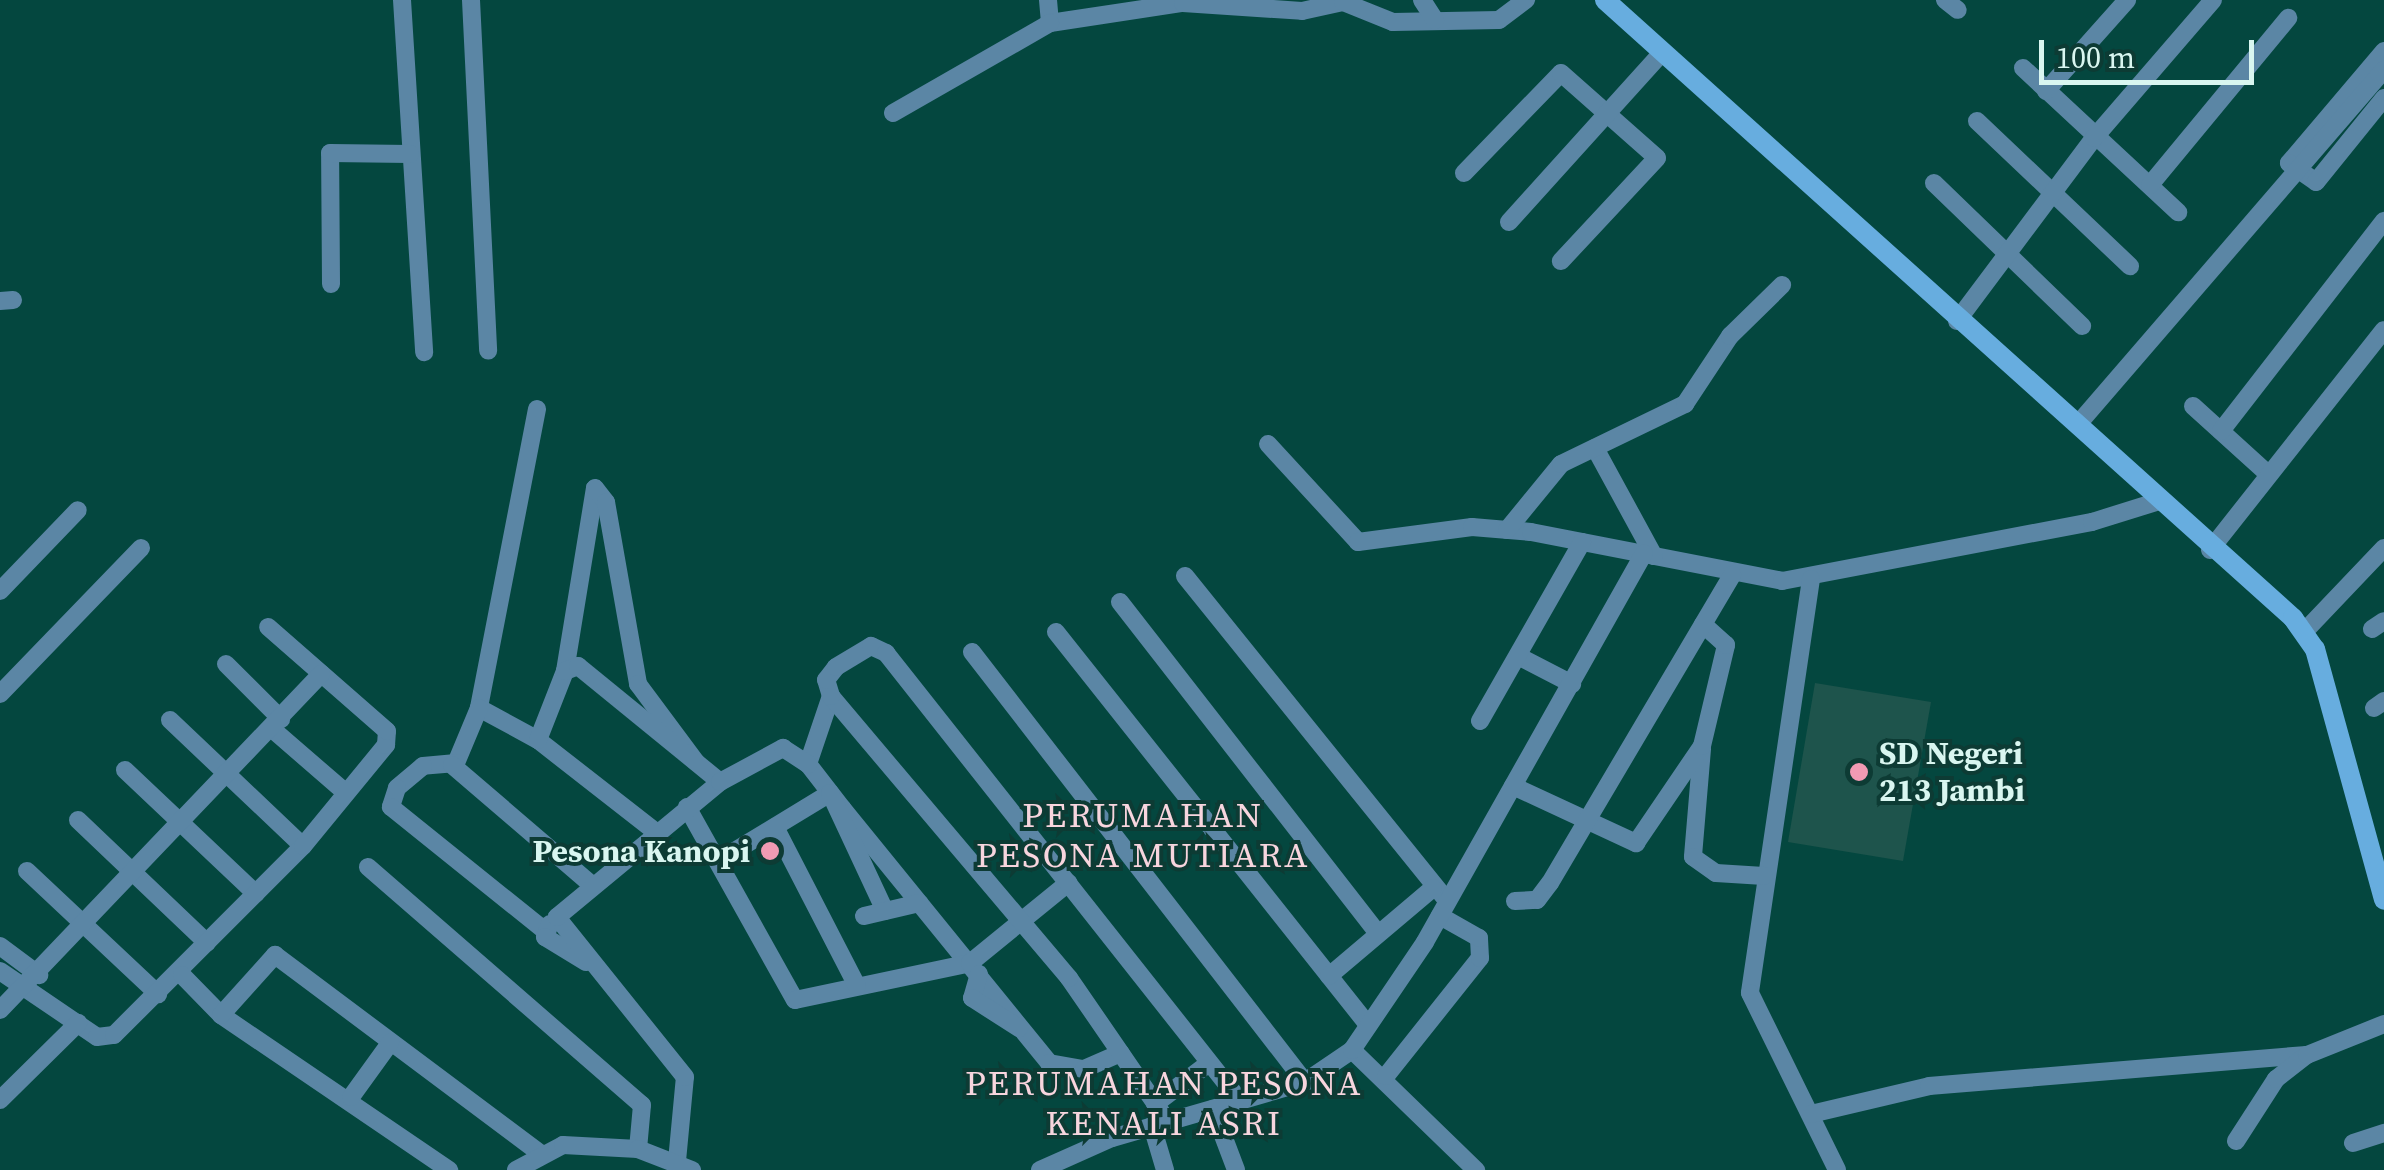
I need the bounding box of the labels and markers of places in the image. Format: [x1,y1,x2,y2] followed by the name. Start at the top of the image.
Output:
[1879,735,2025,810] place label: SD Negeri 213 Jambi
[1848,761,1870,783] marker: SD Negeri 213 Jambi
[532,832,750,870] place label: Pesona Kanopi
[759,840,781,862] marker: Pesona Kanopi

